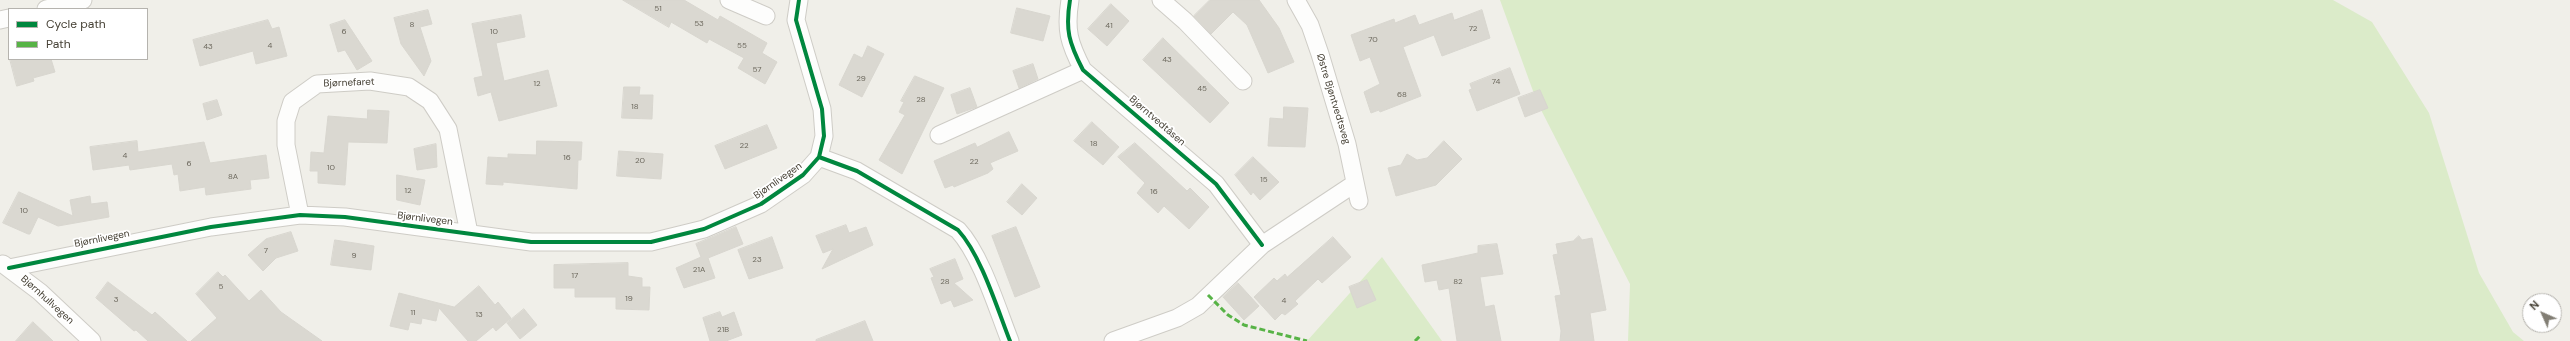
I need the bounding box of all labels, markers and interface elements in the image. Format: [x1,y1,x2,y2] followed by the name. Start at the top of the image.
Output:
[654,4,662,14] house number: 51
[8,8,148,60] legend
[46,16,106,32] text: Cycle path
[694,19,704,29] house number: 53
[410,20,414,30] house number: 8
[1105,21,1113,31] house number: 41
[1469,24,1477,34] house number: 72
[341,27,347,37] house number: 6
[490,27,498,37] house number: 10
[1368,35,1378,45] house number: 70
[46,36,71,52] text: Path
[268,41,272,51] house number: 4
[737,41,747,51] house number: 55
[203,42,213,52] house number: 43
[1313,52,1353,146] street label: Østre Bjøntvedtsveg
[1162,55,1172,65] house number: 43
[752,65,762,75] house number: 57
[856,74,866,84] house number: 29
[323,76,375,90] street label: Bjørnefaret
[1492,77,1500,87] house number: 74
[533,79,541,89] house number: 12
[1197,84,1207,94] house number: 45
[1397,90,1407,100] house number: 68
[1126,93,1188,149] street label: Bjørntvedtåsen
[916,95,926,105] house number: 28
[631,102,639,112] house number: 18
[1090,139,1098,149] house number: 18
[739,141,749,151] house number: 22
[123,151,127,161] house number: 4
[563,153,571,163] house number: 16
[635,156,645,166] house number: 20
[969,157,979,167] house number: 22
[186,159,192,169] house number: 6
[752,160,804,202] street label: Bjørnlivegen
[327,163,335,173] house number: 10
[228,172,238,182] house number: 8A
[1260,175,1268,185] house number: 15
[404,186,412,196] house number: 12
[1150,187,1158,197] house number: 16
[20,206,28,216] house number: 10
[396,210,454,228] street label: Bjørnlivegen
[73,228,131,250] street label: Bjørnlivegen
[264,246,268,256] house number: 7
[351,251,357,261] house number: 9
[752,255,762,265] house number: 23
[693,265,705,275] house number: 21A
[572,271,578,281] house number: 17
[18,273,76,327] street label: Bjørnhullvegen
[940,277,950,287] house number: 28
[1453,277,1463,287] house number: 82
[219,282,223,292] house number: 5
[2522,293,2562,333] north arrow
[625,294,633,304] house number: 19
[114,295,118,305] house number: 3
[1282,296,1286,306] house number: 4
[2526,297,2542,313] text: N
[411,308,415,318] house number: 11
[475,310,483,320] house number: 13
[717,325,729,335] house number: 21B

